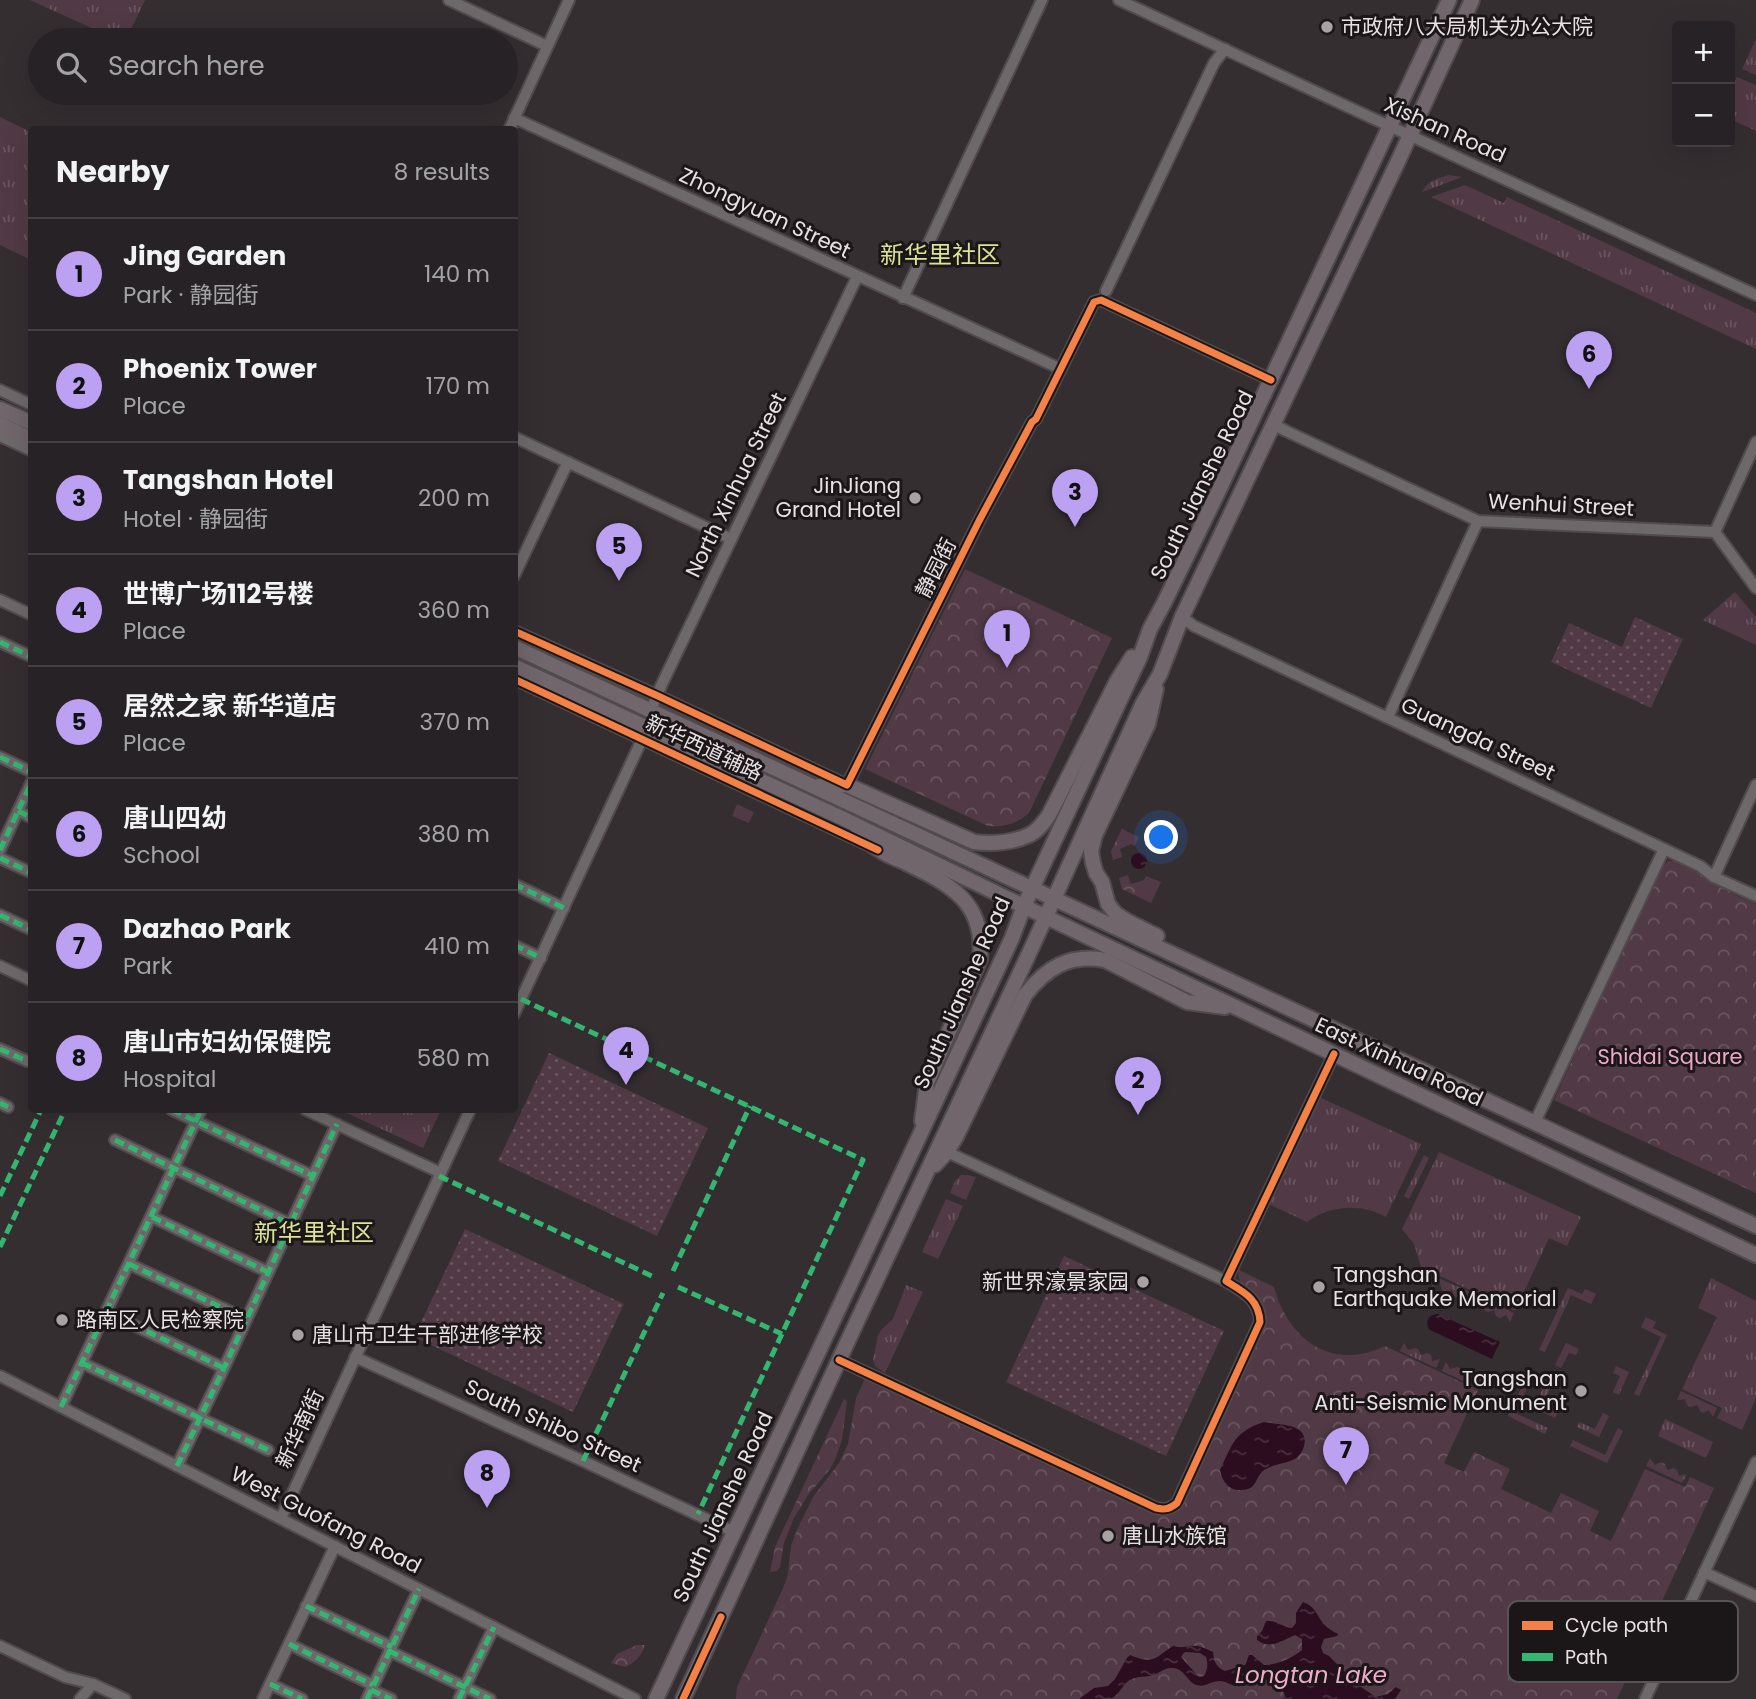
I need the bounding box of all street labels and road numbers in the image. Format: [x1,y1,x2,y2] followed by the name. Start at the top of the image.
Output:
[1380,90,1511,169] street label: Xishan Road
[675,160,856,265] street label: Zhongyuan Street
[1143,385,1260,584] street label: South Jianshe Road
[678,387,793,582] street label: North Xinhua Street
[1487,486,1635,523] street label: Wenhui Street
[908,533,963,602] street label: 静园街
[1396,690,1560,787] street label: Guangda Street
[641,708,767,787] street label: 新华西道辅路
[906,892,1017,1093] street label: South Jianshe Road
[1311,1010,1488,1113] street label: East Xinhua Road
[460,1372,646,1479] street label: South Shibo Street
[269,1385,330,1473] street label: 新华南街
[666,1407,780,1607] street label: South Jianshe Road
[226,1459,426,1580] street label: West Guofang Road

